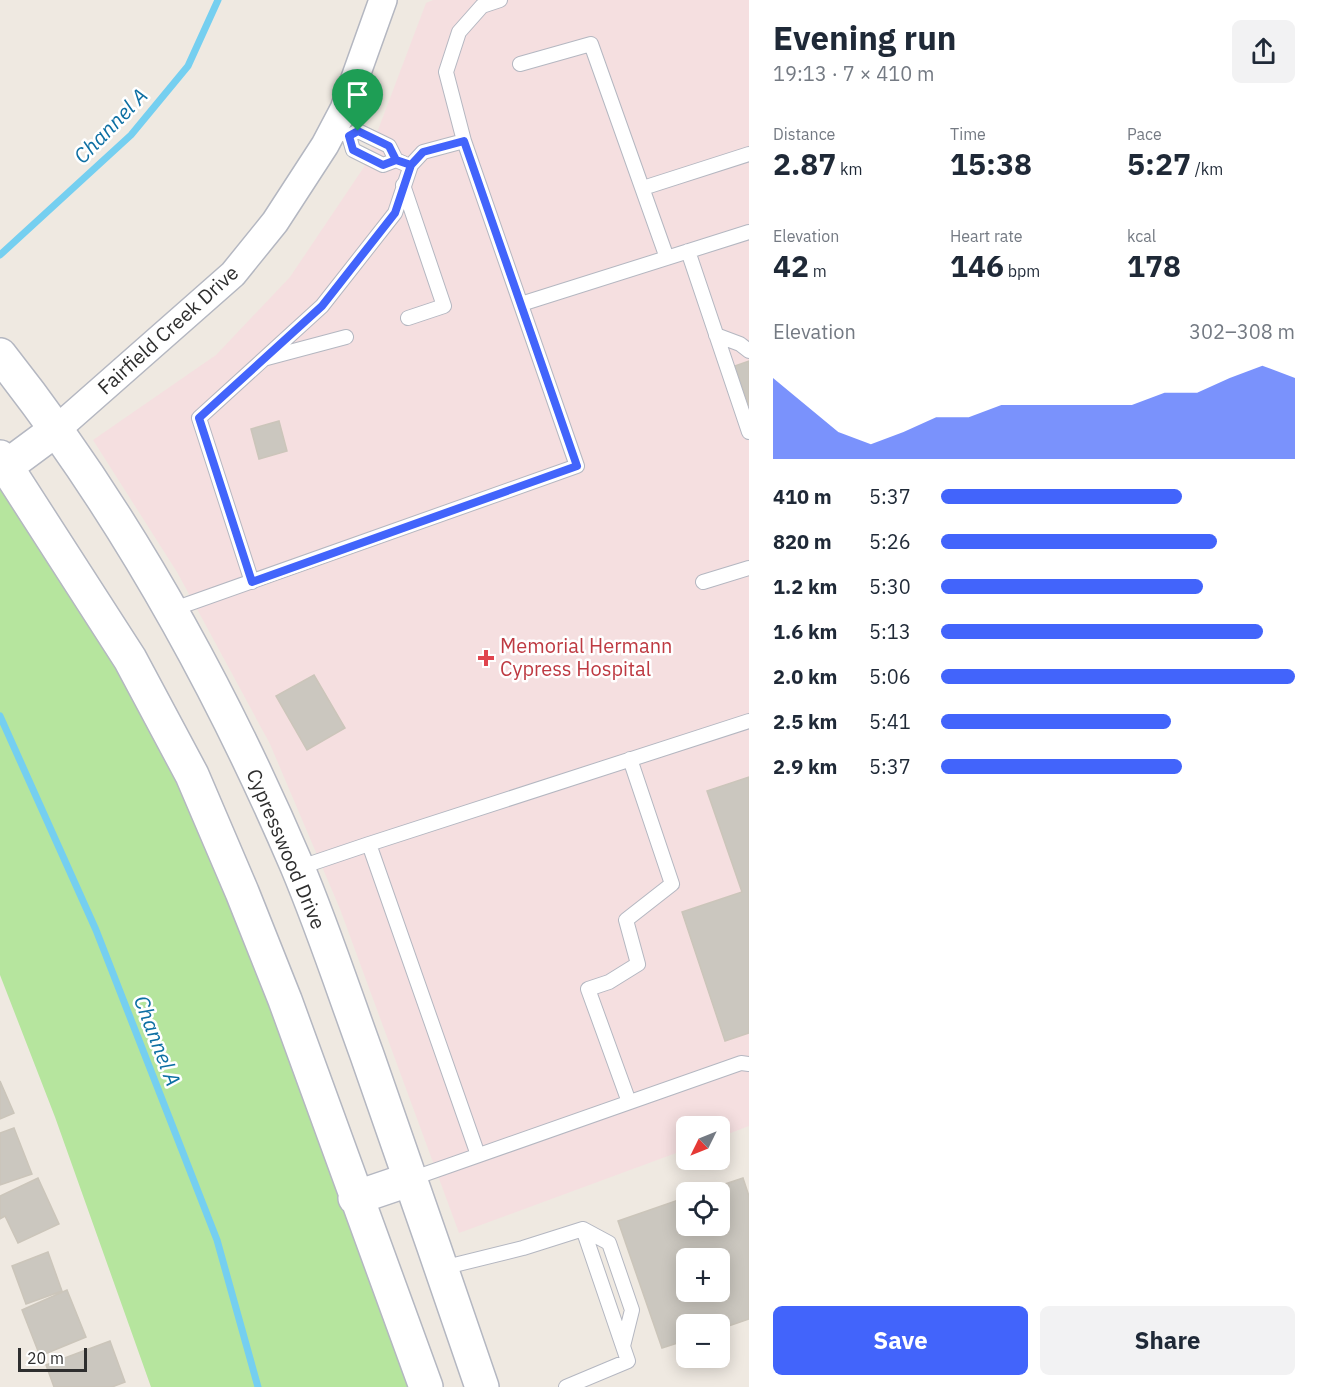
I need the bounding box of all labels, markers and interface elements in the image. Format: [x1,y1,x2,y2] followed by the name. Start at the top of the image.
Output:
[773,16,957,59] text: Evening run
[1232,20,1295,83] button: share
[773,60,934,87] text: 19:13 · 7 × 410 m
[332,69,383,131] pin
[341,78,374,111] icon: arrive
[67,81,153,169] water label: Channel A
[773,124,835,144] text: Distance
[950,124,986,144] text: Time
[1127,124,1162,144] text: Pace
[773,144,836,183] text: 2.87
[950,144,1032,183] text: 15:38
[1127,144,1191,183] text: 5:27
[836,159,863,179] text: km
[1191,159,1223,179] text: /km
[773,226,839,246] text: Elevation
[950,226,1023,246] text: Heart rate
[1127,226,1156,246] text: kcal
[773,246,809,285] text: 42
[950,246,1004,285] text: 146
[1127,246,1181,285] text: 178
[91,259,244,400] street label: Fairfield Creek Drive
[809,261,827,281] text: m
[1004,261,1040,281] text: bpm
[773,318,856,345] text: Elevation
[1189,318,1295,345] text: 302–308 m
[773,483,832,510] text: 410 m
[869,483,911,510] text: 5:37
[773,528,832,555] text: 820 m
[869,528,911,555] text: 5:26
[773,573,837,600] text: 1.2 km
[869,573,911,600] text: 5:30
[773,618,837,645] text: 1.6 km
[869,618,911,645] text: 5:13
[500,632,672,682] place label: Memorial Hermann Cypress Hospital
[477,649,495,667] marker: Memorial Hermann Cypress Hospital
[773,663,837,690] text: 2.0 km
[869,663,911,690] text: 5:06
[773,708,837,735] text: 2.5 km
[869,708,911,735] text: 5:41
[773,753,837,780] text: 2.9 km
[869,753,911,780] text: 5:37
[240,764,332,933] street label: Cypresswood Drive
[128,991,188,1090] water label: Channel A
[676,1116,730,1170] north arrow
[676,1116,730,1368] map controls
[676,1182,730,1236] button: locate
[676,1248,730,1302] button: +
[773,1306,1028,1375] button: Save
[1040,1306,1295,1375] button: Share
[676,1314,730,1368] button: −
[18,1345,87,1372] scale bar
[27,1348,64,1368] text: 20 m

